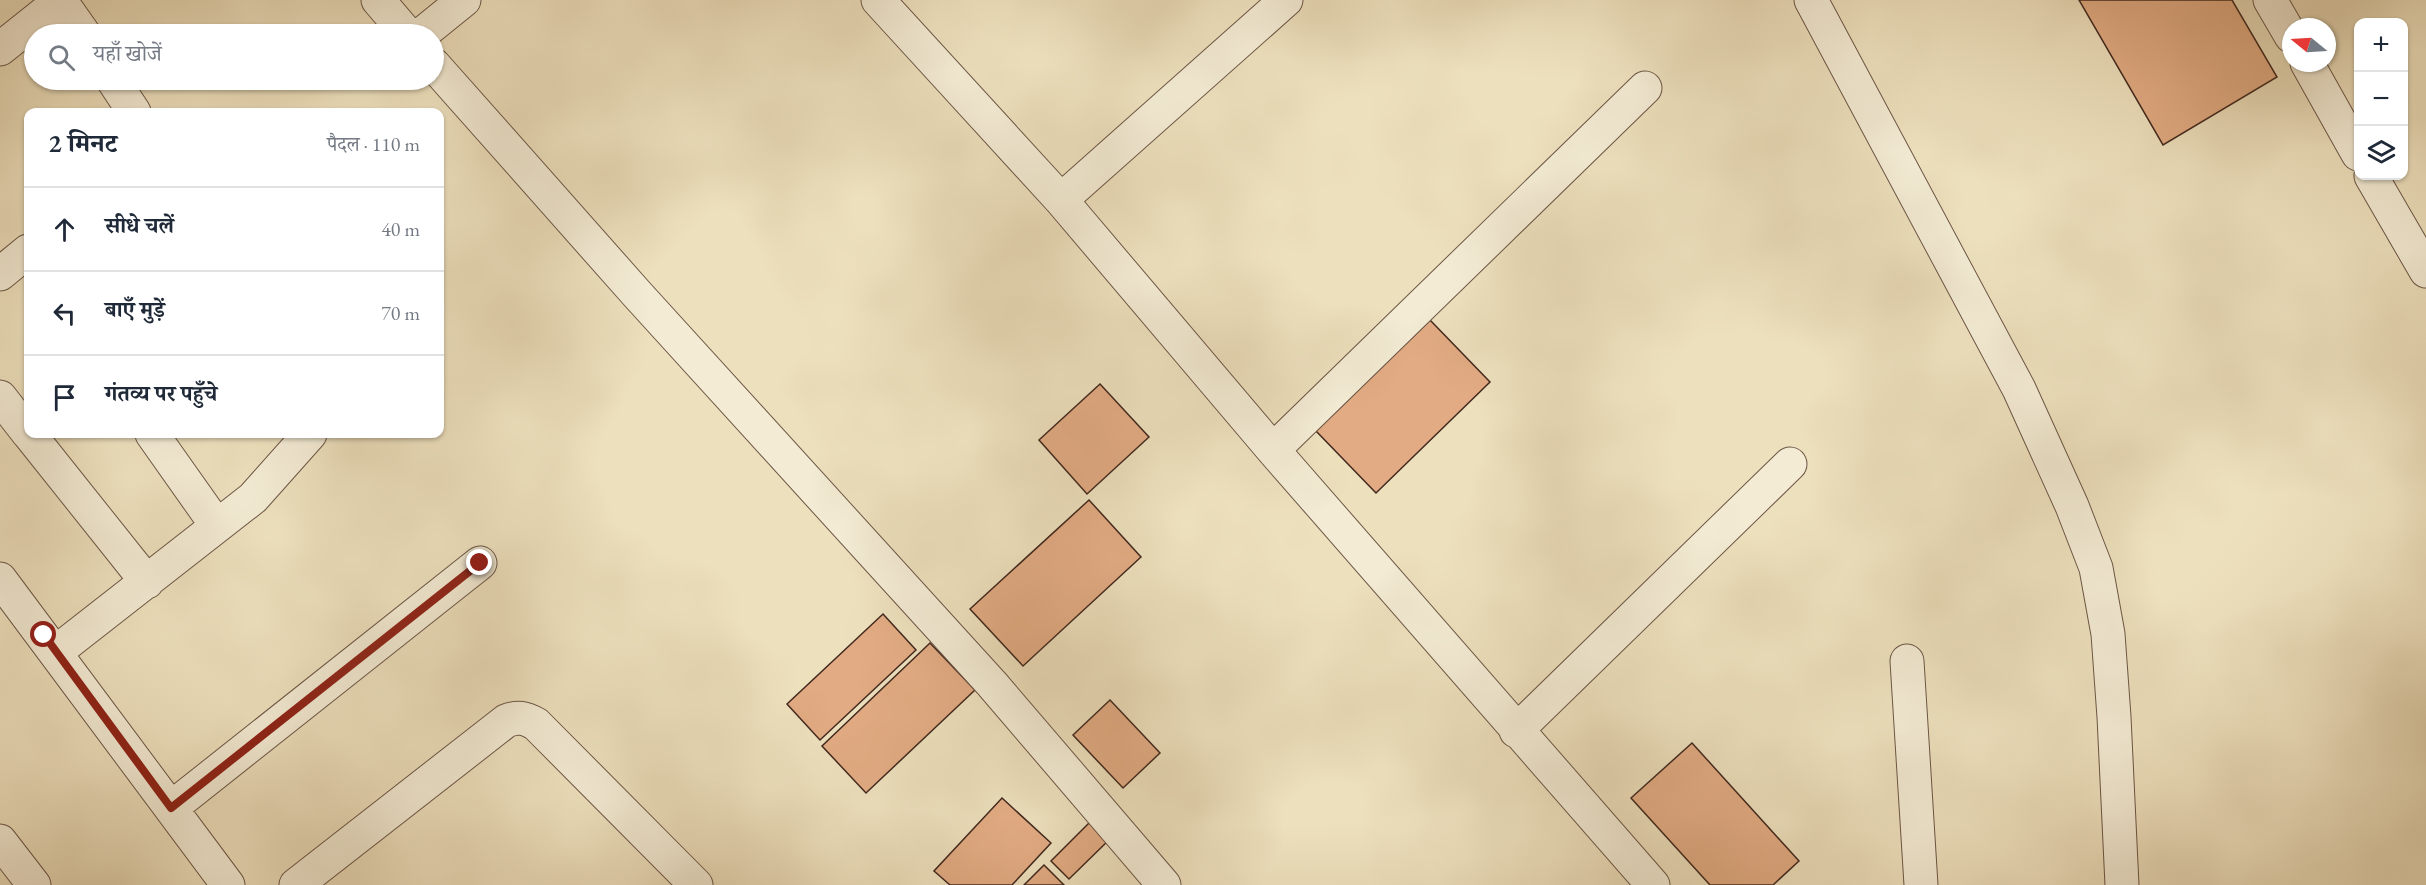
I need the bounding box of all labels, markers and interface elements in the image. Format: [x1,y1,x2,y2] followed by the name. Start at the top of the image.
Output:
[2282,18,2336,72] north arrow
[2354,18,2408,180] map controls
[2354,18,2408,72] button: +
[24,24,444,90] search box
[93,39,162,68] text: यहाँ खोजें
[45,41,78,74] icon: search
[2354,72,2408,126] button: −
[48,126,117,160] text: 2 मिनट
[2354,126,2408,180] button: layers
[327,131,420,157] text: पैदल · 110 m
[105,211,174,240] text: सीधे चलें
[48,213,81,246] icon: ahead
[381,216,420,242] text: 40 m
[105,295,165,324] text: बाएँ मुड़ें
[48,297,81,330] icon: left
[381,300,420,326] text: 70 m
[105,379,217,408] text: गंतव्य पर पहुँचे
[48,381,81,414] icon: arrive
[466,549,492,575] route end
[30,621,56,647] route start

